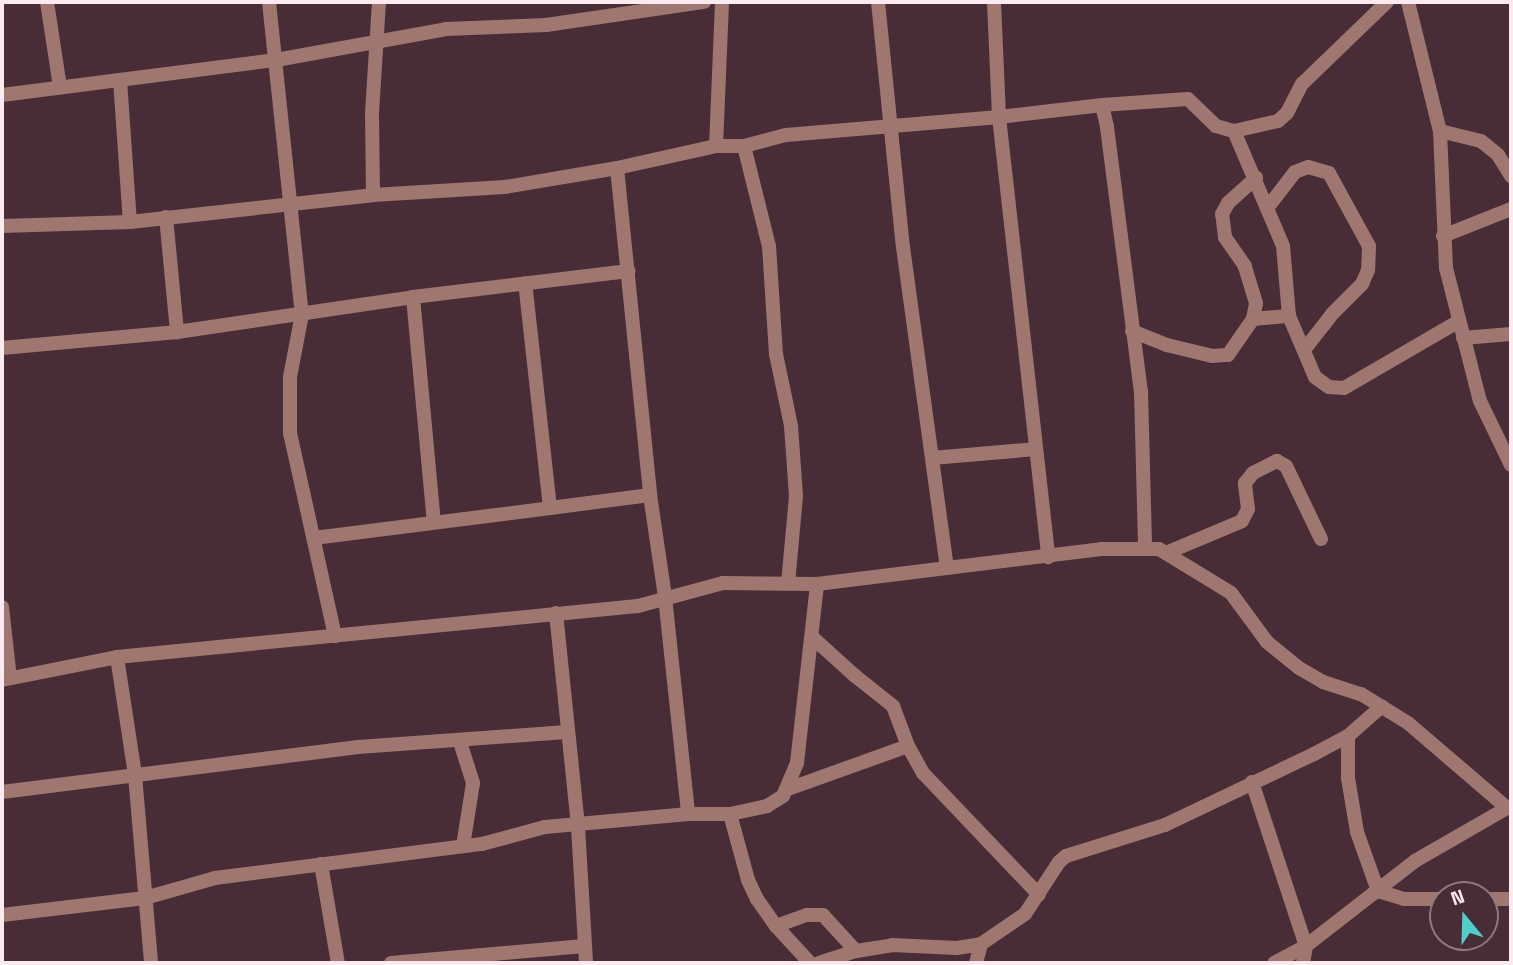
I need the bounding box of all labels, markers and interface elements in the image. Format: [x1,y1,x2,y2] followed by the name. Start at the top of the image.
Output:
[1429,881,1499,951] north arrow
[1448,884,1468,911] text: N

